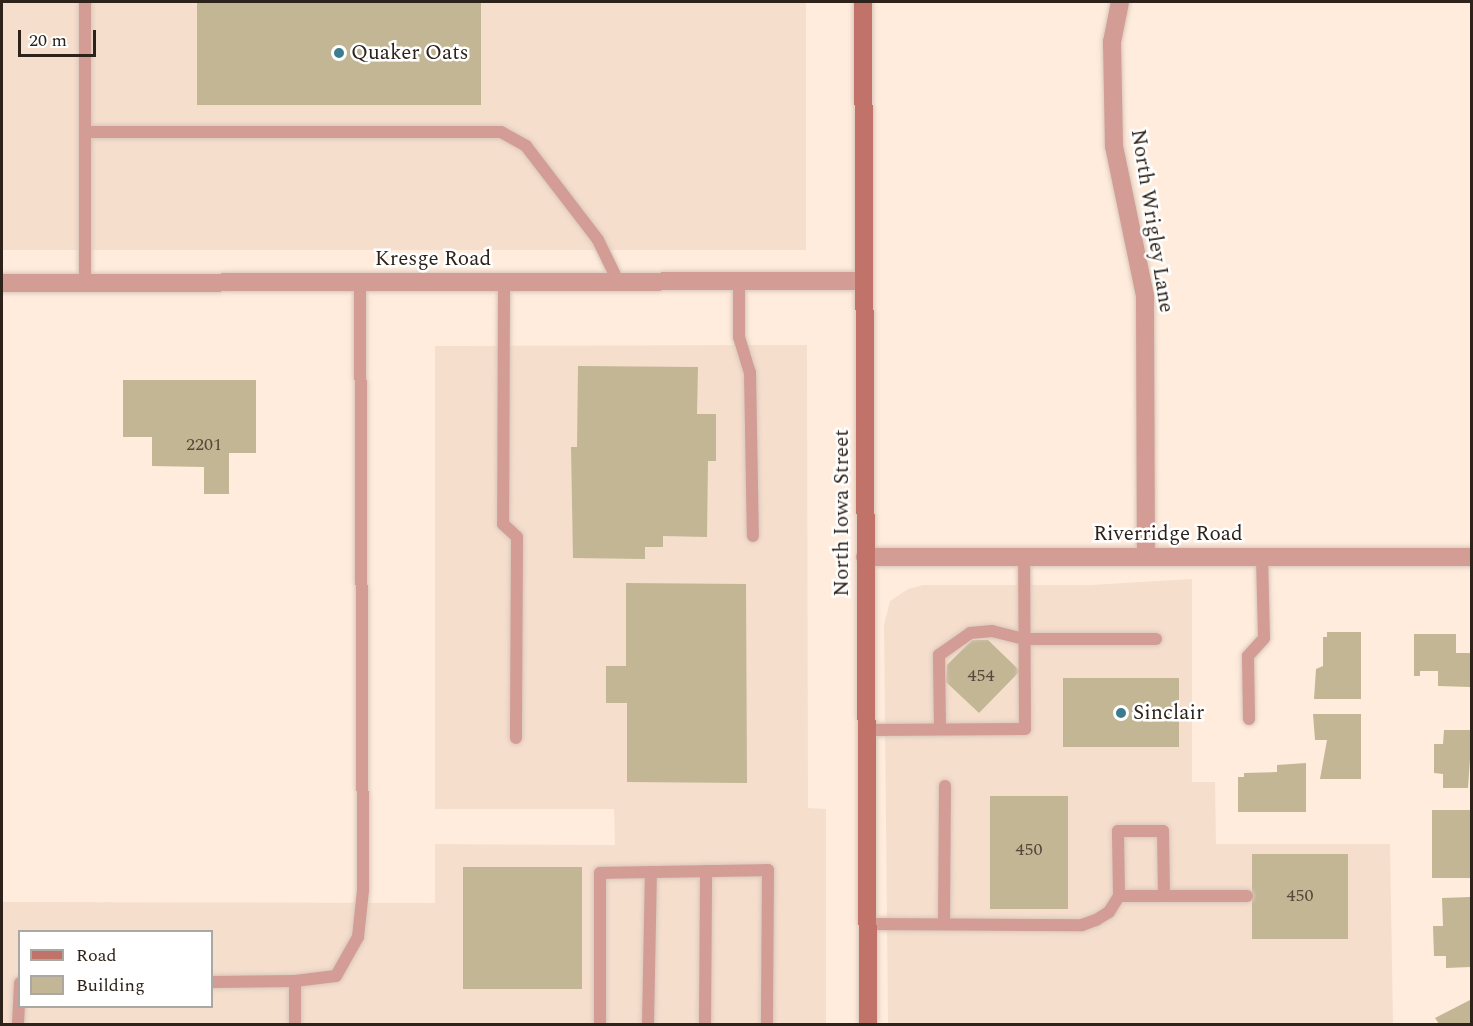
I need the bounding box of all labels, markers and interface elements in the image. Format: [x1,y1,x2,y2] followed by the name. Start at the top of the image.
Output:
[21,18,99,56] scale bar
[29,27,67,54] text: 20 m
[351,40,469,66] place label: Quaker Oats
[332,46,346,60] marker: Quaker Oats
[1125,127,1179,315] street label: North Wrigley Lane
[375,246,491,272] street label: Kresge Road
[829,429,855,597] street label: North Iowa Street
[186,434,222,456] house number: 2201
[1093,521,1243,547] street label: Riverridge Road
[968,665,994,687] house number: 454
[1133,700,1204,726] place label: Sinclair
[1114,706,1128,720] marker: Sinclair
[1016,839,1042,861] house number: 450
[1287,885,1313,907] house number: 450
[18,930,213,1008] legend
[76,942,117,969] text: Road
[76,972,145,999] text: Building

